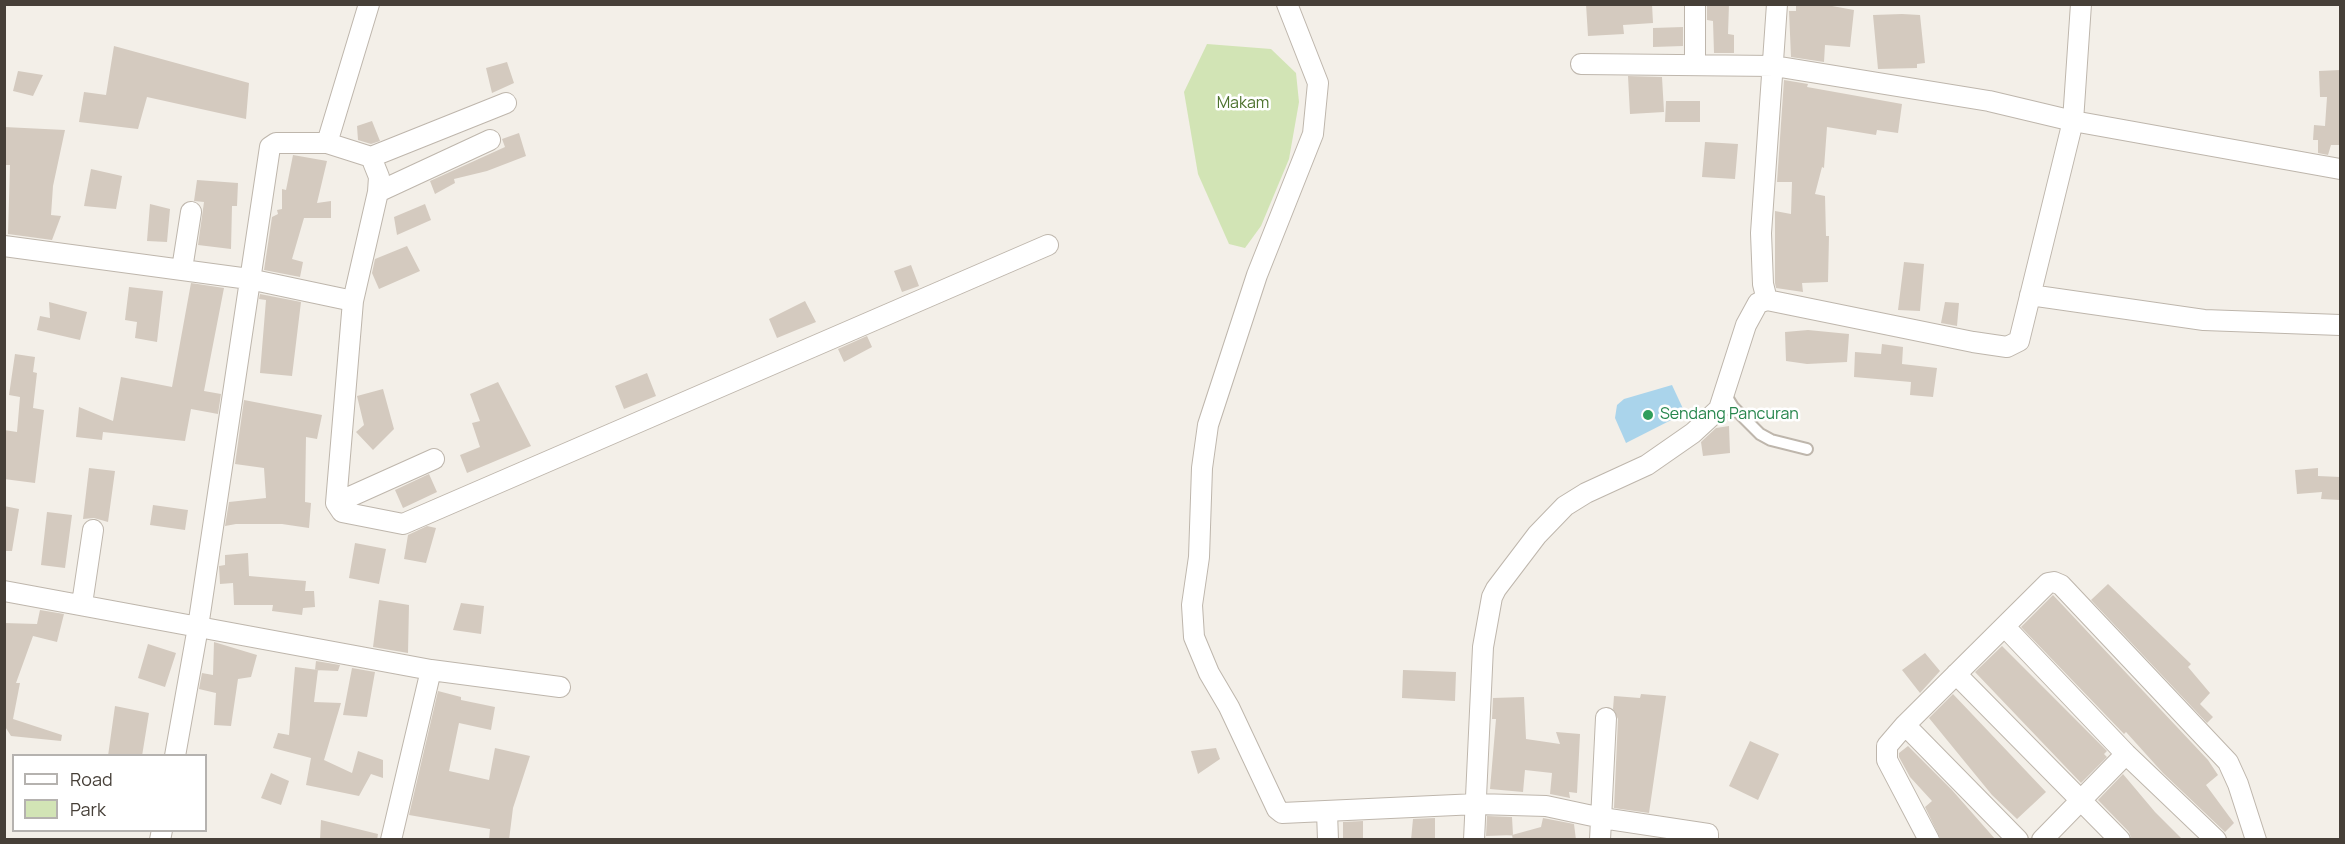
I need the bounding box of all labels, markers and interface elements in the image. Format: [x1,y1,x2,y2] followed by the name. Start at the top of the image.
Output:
[1217,94,1269,114] park label: Makam
[1660,405,1799,425] place label: Sendang Pancuran
[1641,408,1655,422] marker: Sendang Pancuran
[12,754,207,832] legend
[70,767,113,791] text: Road
[70,797,106,821] text: Park

